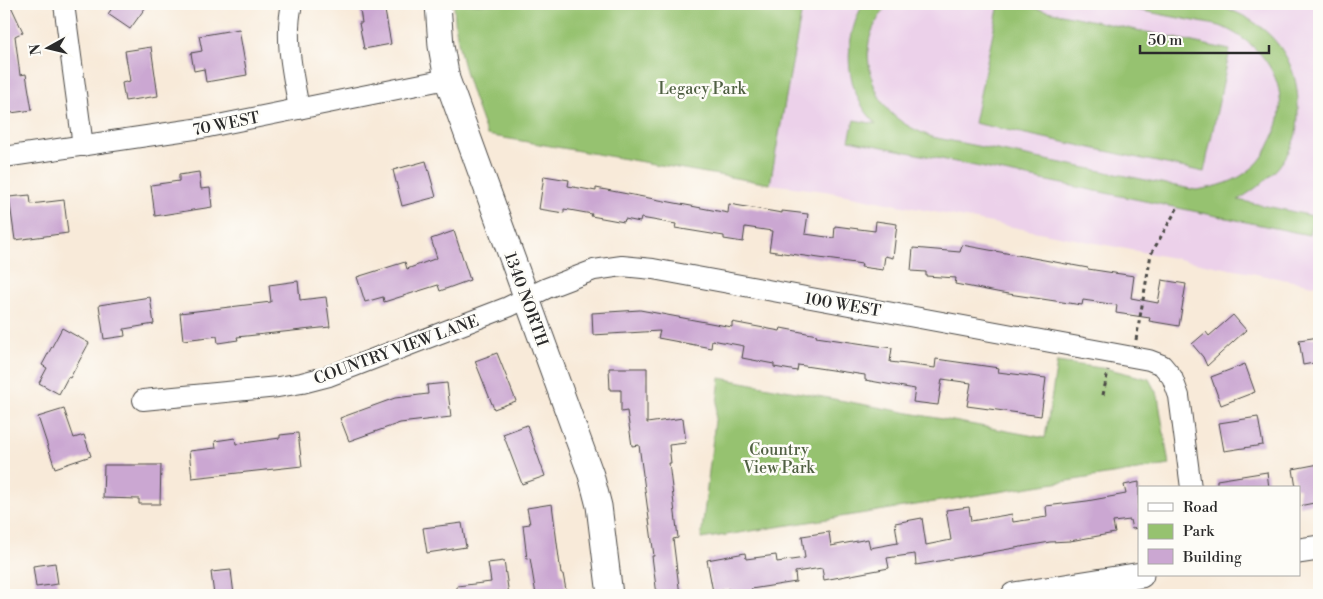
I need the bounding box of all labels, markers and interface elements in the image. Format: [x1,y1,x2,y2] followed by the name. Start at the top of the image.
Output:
[22,22,72,72] north arrow
[1140,22,1269,54] scale bar
[1148,31,1182,50] text: 50 m
[26,43,46,56] text: N
[658,79,747,99] park label: Legacy Park
[191,108,261,140] street label: 70 WEST
[500,250,552,349] street label: 1340 NORTH
[803,288,882,322] street label: 100 WEST
[311,311,482,389] street label: COUNTRY VIEW LANE
[742,440,816,478] park label: Country View Park
[1138,486,1300,576] legend
[1183,498,1218,517] text: Road
[1183,522,1215,541] text: Park
[1182,548,1242,567] text: Building

